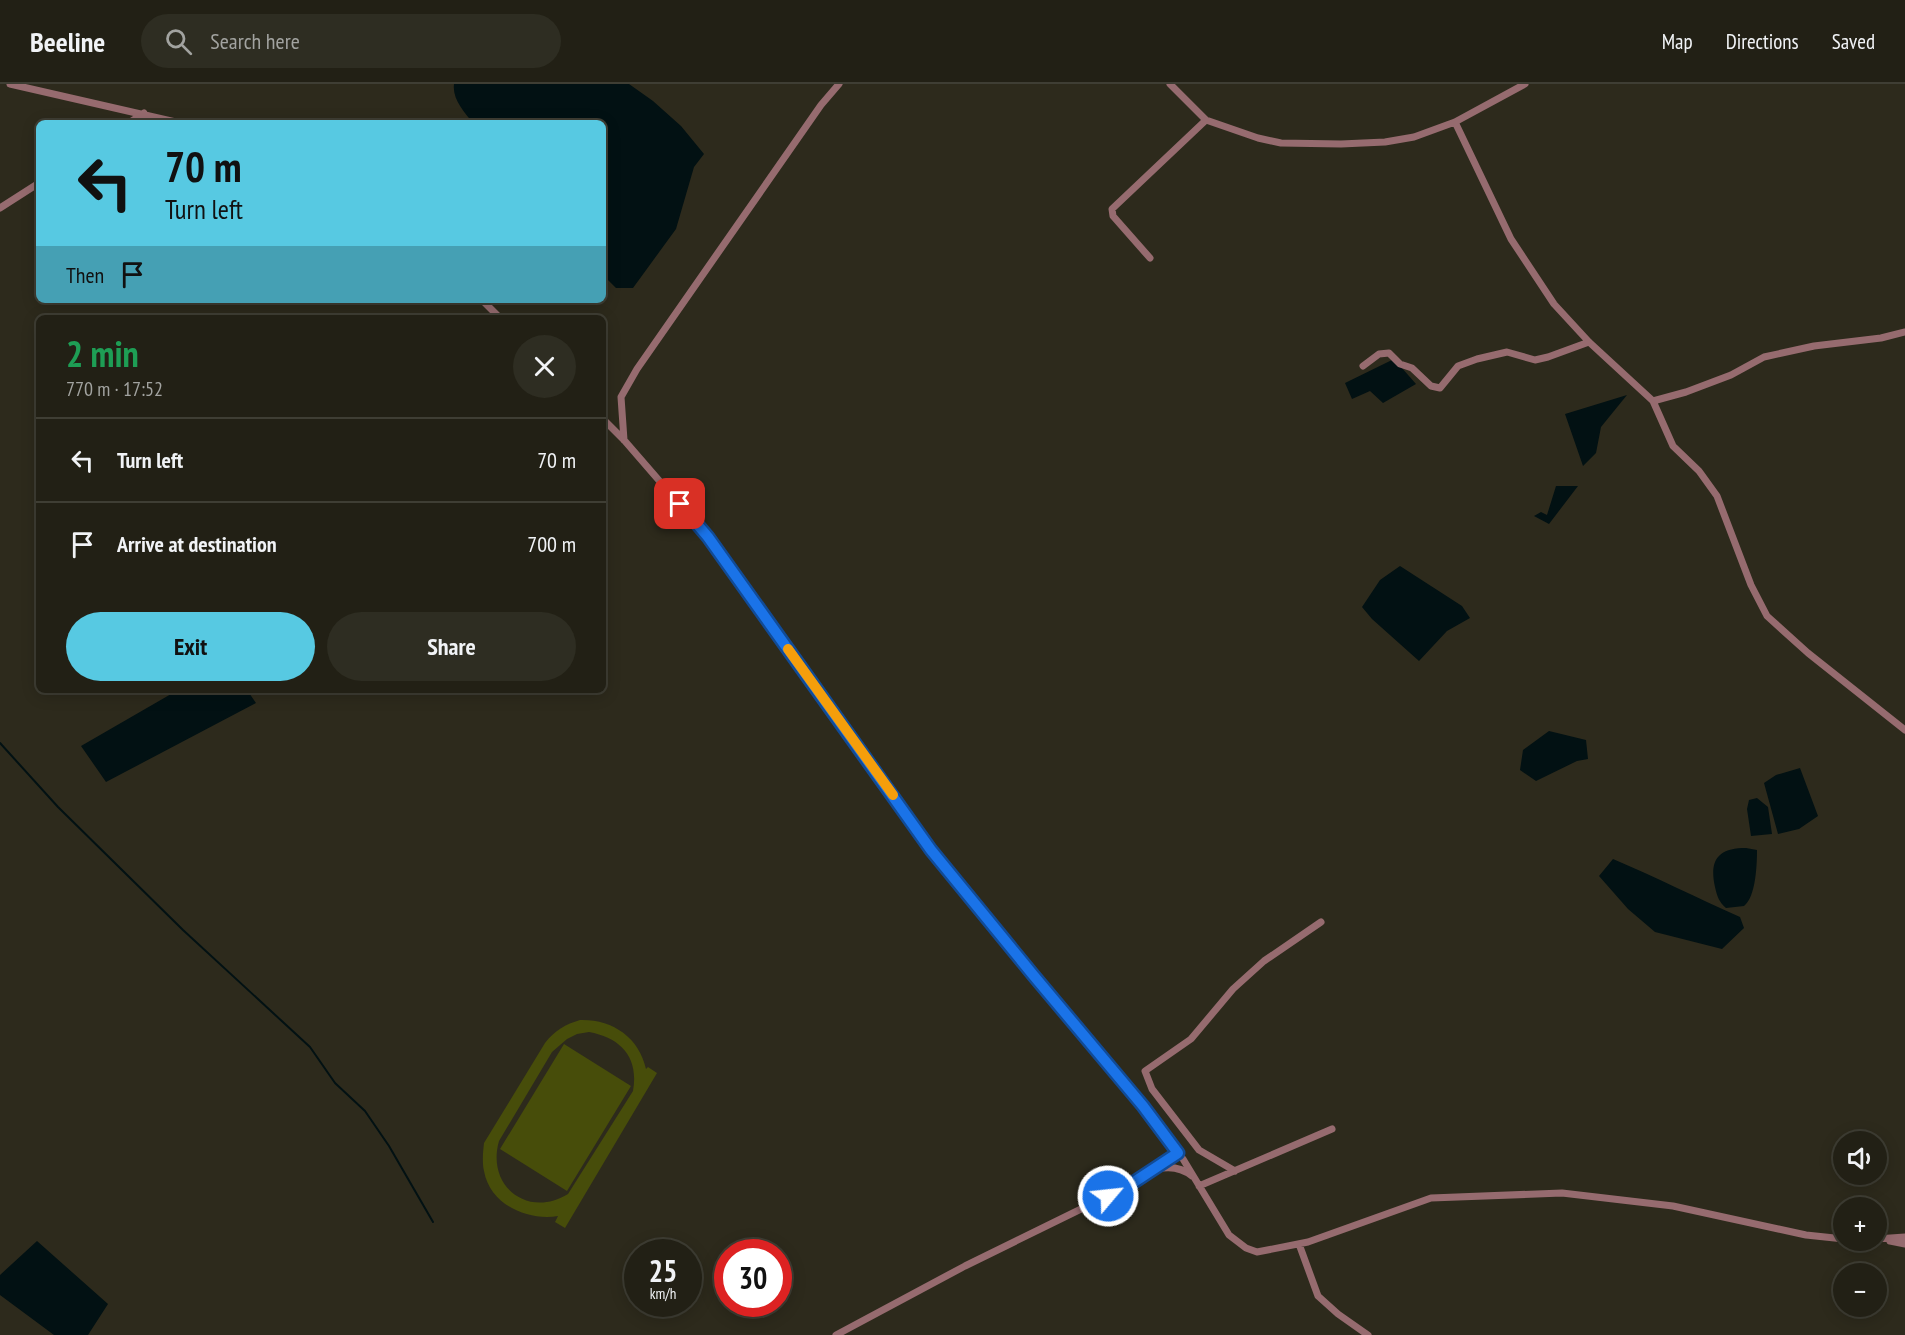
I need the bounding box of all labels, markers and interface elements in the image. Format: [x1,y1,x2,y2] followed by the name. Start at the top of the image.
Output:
[141,14,561,68] search box
[30,23,105,60] text: Beeline
[162,25,195,58] icon: search
[210,27,300,55] text: Search here
[1662,28,1693,55] text: Map
[1726,28,1799,55] text: Directions
[1832,28,1875,55] text: Saved
[165,139,242,194] text: 70 m
[66,144,144,222] icon: left
[165,192,243,226] text: Turn left
[116,258,149,291] icon: arrive
[66,261,104,289] text: Then
[66,330,139,377] text: 2 min
[513,335,576,398] button: close
[66,376,163,402] text: 770 m · 17:52
[66,444,99,477] icon: left
[117,446,183,474] text: Turn left
[537,446,576,474] text: 70 m
[654,478,705,529] pin
[663,487,696,520] icon: arrive
[66,528,99,561] icon: arrive
[117,530,277,558] text: Arrive at destination
[527,530,576,558] text: 700 m
[66,612,315,681] button: Exit
[327,612,576,681] button: Share
[1833,1131,1887,1317] map controls
[1833,1131,1887,1185] button: sound
[1076,1164,1140,1228] position arrow
[1833,1197,1887,1251] button: +
[714,1239,792,1317] speed limit sign: 30
[649,1251,677,1290] text: 25
[1833,1263,1887,1317] button: −
[650,1284,676,1303] text: km/h

